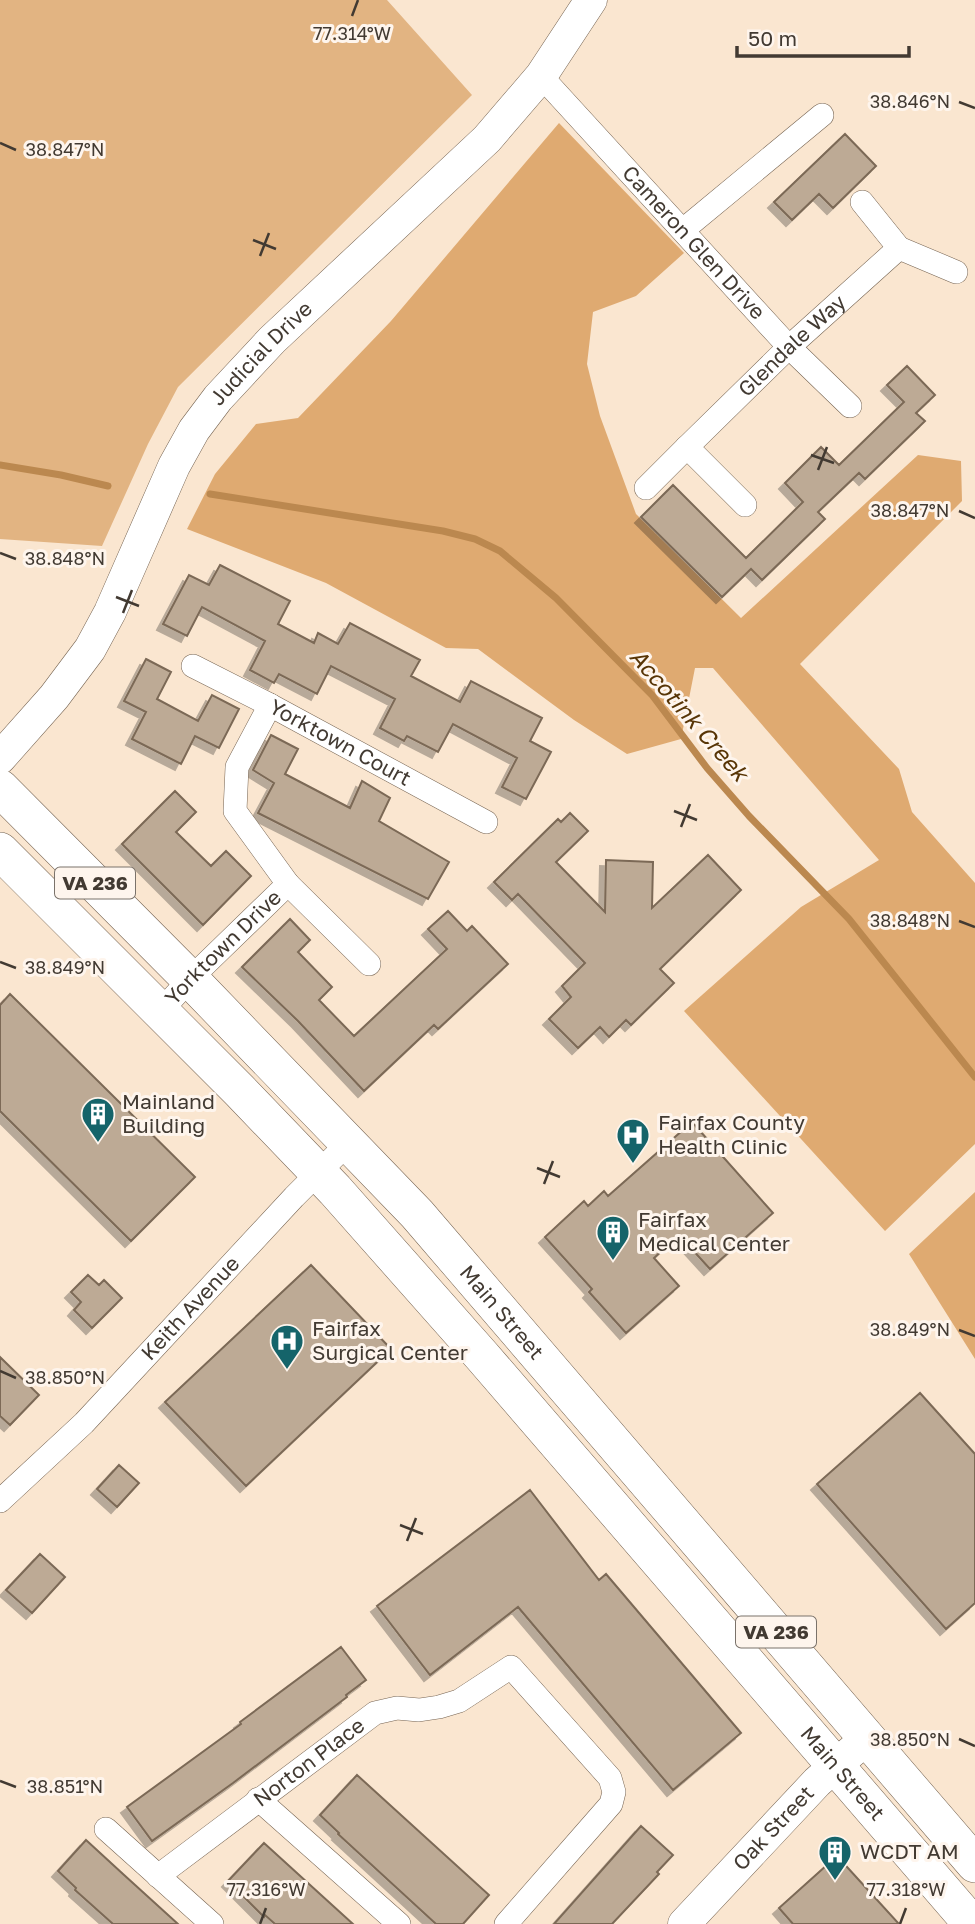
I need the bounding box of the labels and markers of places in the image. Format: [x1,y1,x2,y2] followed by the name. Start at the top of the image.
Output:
[122,1088,215,1138] place label: Mainland Building
[79,1095,117,1144] building icon: Mainland Building
[658,1109,805,1159] place label: Fairfax County Health Clinic
[614,1116,652,1165] hospital icon: Fairfax County Health Clinic
[638,1206,790,1256] place label: Fairfax Medical Center
[594,1213,632,1262] building icon: Fairfax Medical Center
[312,1315,468,1365] place label: Fairfax Surgical Center
[268,1322,306,1371] hospital icon: Fairfax Surgical Center
[816,1833,854,1882] building icon: WCDT AM
[860,1838,959,1864] place label: WCDT AM

